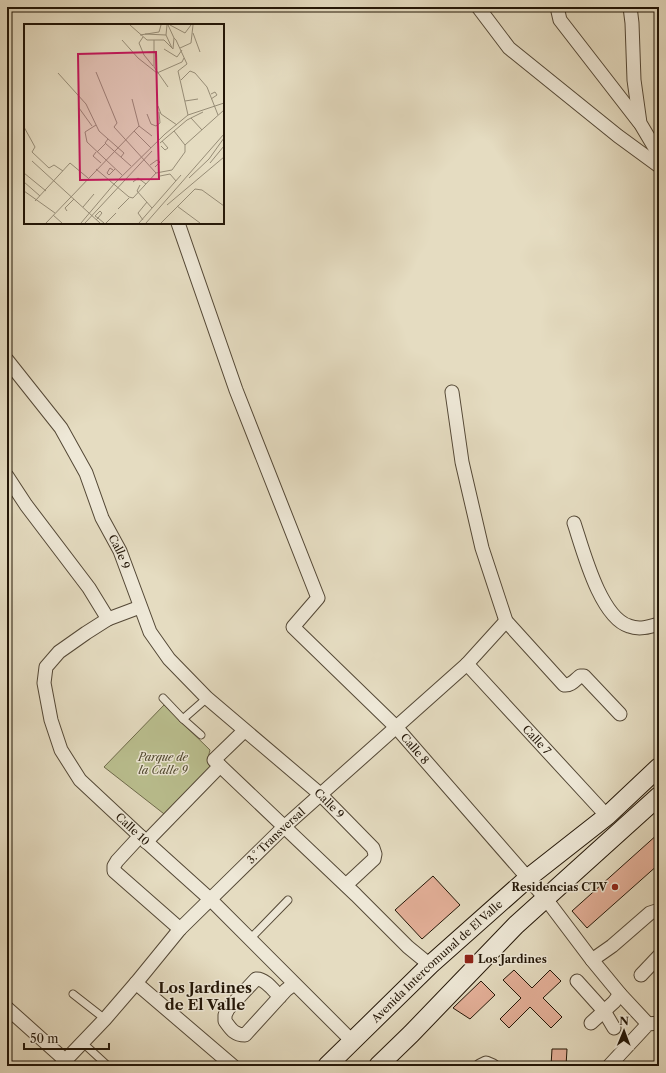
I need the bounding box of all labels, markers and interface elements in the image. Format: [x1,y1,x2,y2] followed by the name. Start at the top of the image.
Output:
[24,24,224,224] inset map
[105,532,133,571] street label: Calle 9
[520,722,554,758] street label: Calle 7
[398,730,432,767] street label: Calle 8
[137,750,189,777] park label: Parque de la Calle 9
[312,785,347,821] street label: Calle 9
[244,804,308,867] street label: 3.° Transversal
[113,810,153,848] street label: Calle 10
[512,880,607,894] place label: Residencias CTV
[610,882,620,892] marker: Residencias CTV
[368,897,505,1026] street label: Avenida Intercomunal de El Valle
[478,952,547,966] place label: Los Jardines
[463,953,475,965] marker: Los Jardines
[158,978,252,1014] district label: Los Jardines de El Valle
[604,1011,644,1051] north arrow
[619,1014,630,1028] text: N
[24,1025,109,1051] scale bar
[30,1031,59,1046] text: 50 m

